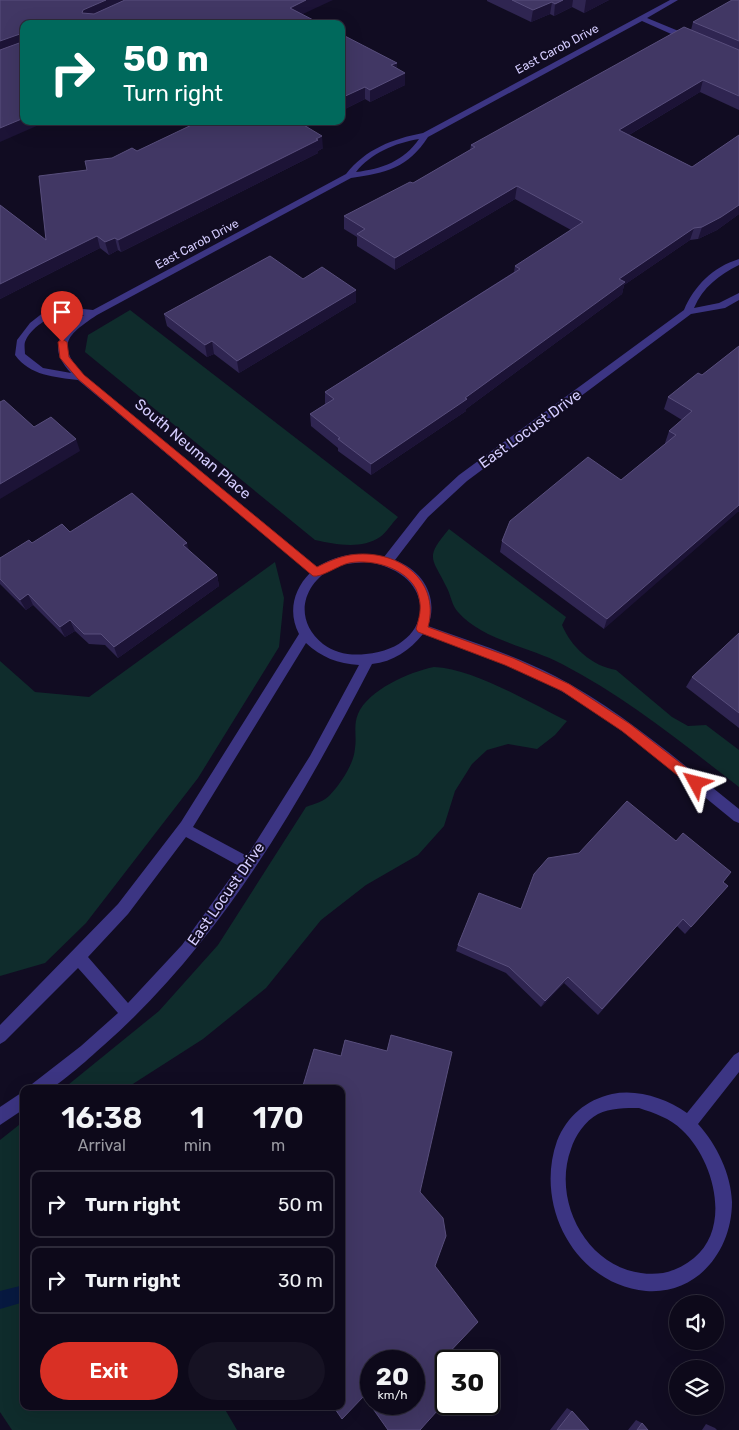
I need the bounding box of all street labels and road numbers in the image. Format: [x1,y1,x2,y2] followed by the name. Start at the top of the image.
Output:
[513,21,601,77] street label: East Carob Drive
[153,216,241,272] street label: East Carob Drive
[475,386,585,472] street label: East Locust Drive
[131,395,255,503] street label: South Neuman Place
[184,839,268,949] street label: East Locust Drive

